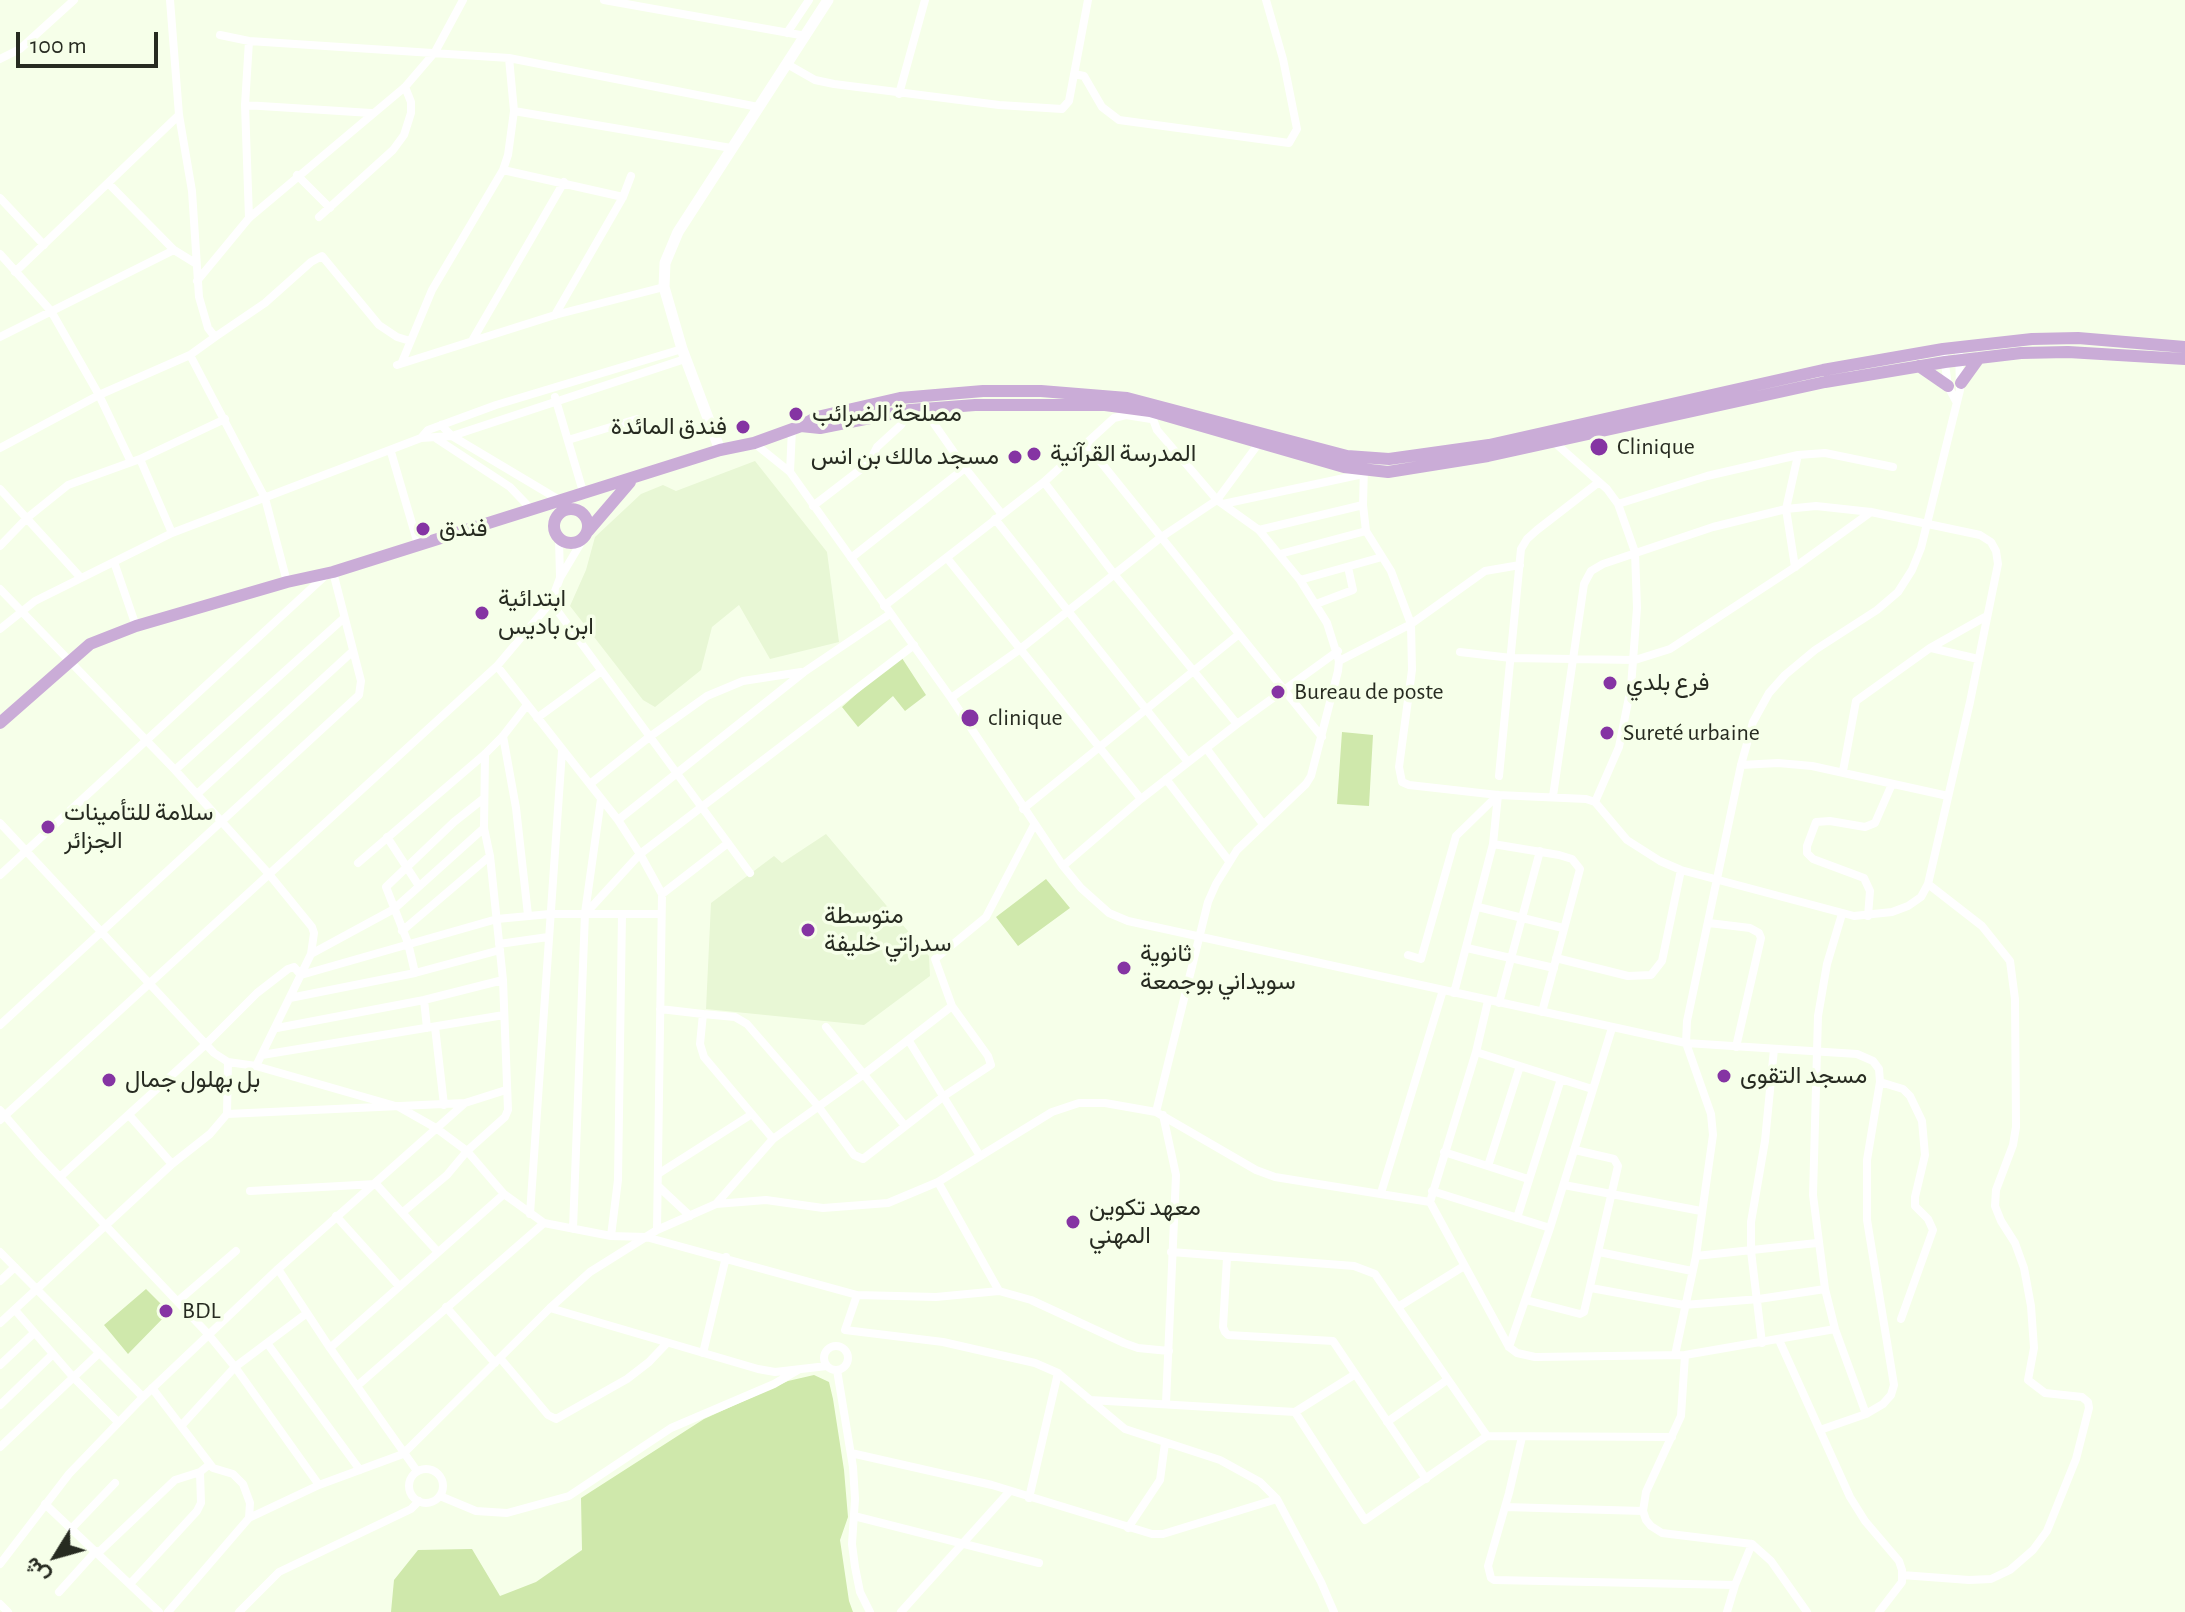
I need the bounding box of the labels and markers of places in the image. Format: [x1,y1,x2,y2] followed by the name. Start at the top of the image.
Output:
[812,400,962,428] place label: مصلحة الضرائب
[787,405,805,423] marker: مصلحة الضرائب
[611,413,727,441] place label: فندق المائدة
[734,418,752,436] marker: فندق المائدة
[1617,433,1695,461] place label: Clinique
[1588,436,1610,458] marker: Clinique
[1050,440,1196,468] place label: المدرسة القرآنية
[811,443,999,471] place label: مسجد مالك بن انس
[1025,445,1043,463] marker: المدرسة القرآنية
[1006,448,1024,466] marker: مسجد مالك بن انس
[439,515,487,543] place label: فندق
[414,520,432,538] marker: فندق
[498,585,594,641] place label: ابتدائية ابن باديس
[473,604,491,622] marker: ابتدائية ابن باديس
[1626,669,1709,697] place label: فرع بلدي
[1601,674,1619,692] marker: فرع بلدي
[1294,678,1444,706] place label: Bureau de poste
[1269,683,1287,701] marker: Bureau de poste
[988,704,1063,732] place label: clinique
[959,707,981,729] marker: clinique
[1623,719,1760,747] place label: Sureté urbaine
[1598,724,1616,742] marker: Sureté urbaine
[64,799,213,855] place label: سلامة للتأمينات الجزائر
[39,818,57,836] marker: سلامة للتأمينات الجزائر
[824,902,952,958] place label: متوسطة سدراتي خليفة
[799,921,817,939] marker: متوسطة سدراتي خليفة
[1140,940,1296,996] place label: ثانوية سويداني بوجمعة
[1115,959,1133,977] marker: ثانوية سويداني بوجمعة
[1740,1062,1867,1090] place label: مسجد التقوى
[125,1066,260,1094] place label: بل بهلول جمال
[1715,1067,1733,1085] marker: مسجد التقوى
[100,1071,118,1089] marker: بل بهلول جمال
[1089,1194,1201,1250] place label: معهد تكوين المهني
[1064,1213,1082,1231] marker: معهد تكوين المهني
[182,1297,220,1325] place label: BDL
[157,1302,175,1320] marker: BDL

